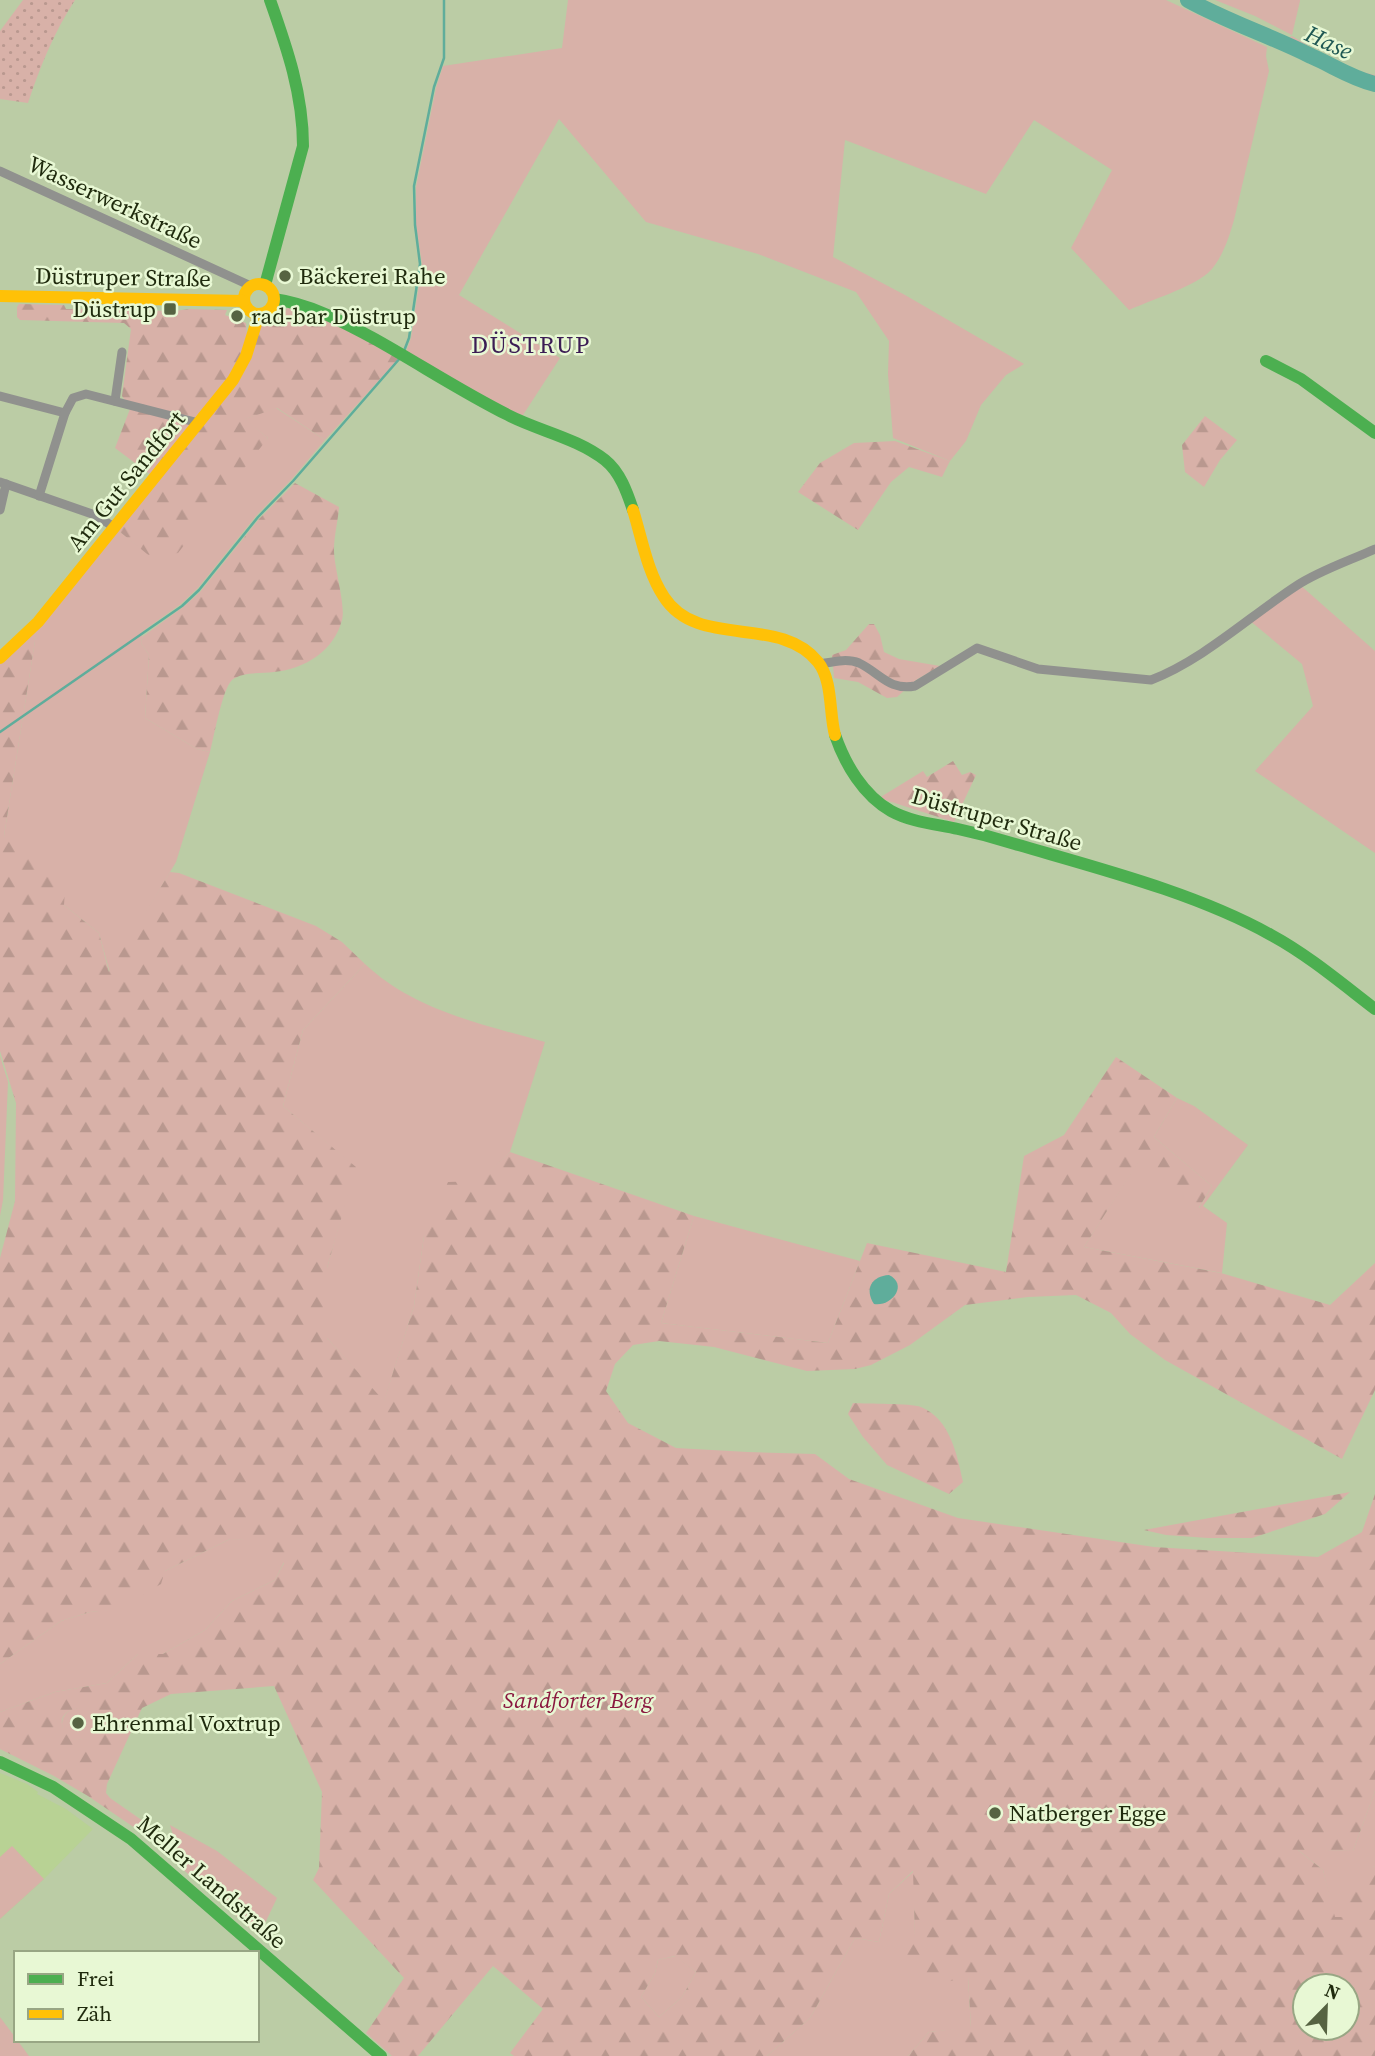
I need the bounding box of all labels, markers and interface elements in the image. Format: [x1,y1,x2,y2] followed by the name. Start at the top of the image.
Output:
[1299,16,1358,67] water label: Hase
[23,148,207,256] street label: Wasserwerkstraße
[35,259,211,295] street label: Düstruper Straße
[299,260,446,292] place label: Bäckerei Rahe
[277,268,293,284] marker: Bäckerei Rahe
[72,293,156,325] place label: Düstrup
[251,300,416,332] place label: rad-bar Düstrup
[162,301,178,317] marker: Düstrup
[229,308,245,324] marker: rad-bar Düstrup
[471,328,591,361] district label: DÜSTRUP
[60,404,193,558] street label: Am Gut Sandfort
[908,779,1086,859] street label: Düstruper Straße
[503,1684,654,1716] park label: Sandforter Berg
[92,1707,281,1739] place label: Ehrenmal Voxtrup
[70,1715,86,1731] marker: Ehrenmal Voxtrup
[1009,1797,1167,1829] place label: Natberger Egge
[987,1805,1003,1821] marker: Natberger Egge
[130,1808,294,1956] street label: Meller Landstraße
[14,1951,259,2042] legend
[77,1964,114,1993] text: Frei
[1291,1972,1361,2042] north arrow
[1321,1977,1344,2006] text: N
[77,1999,112,2028] text: Zäh

